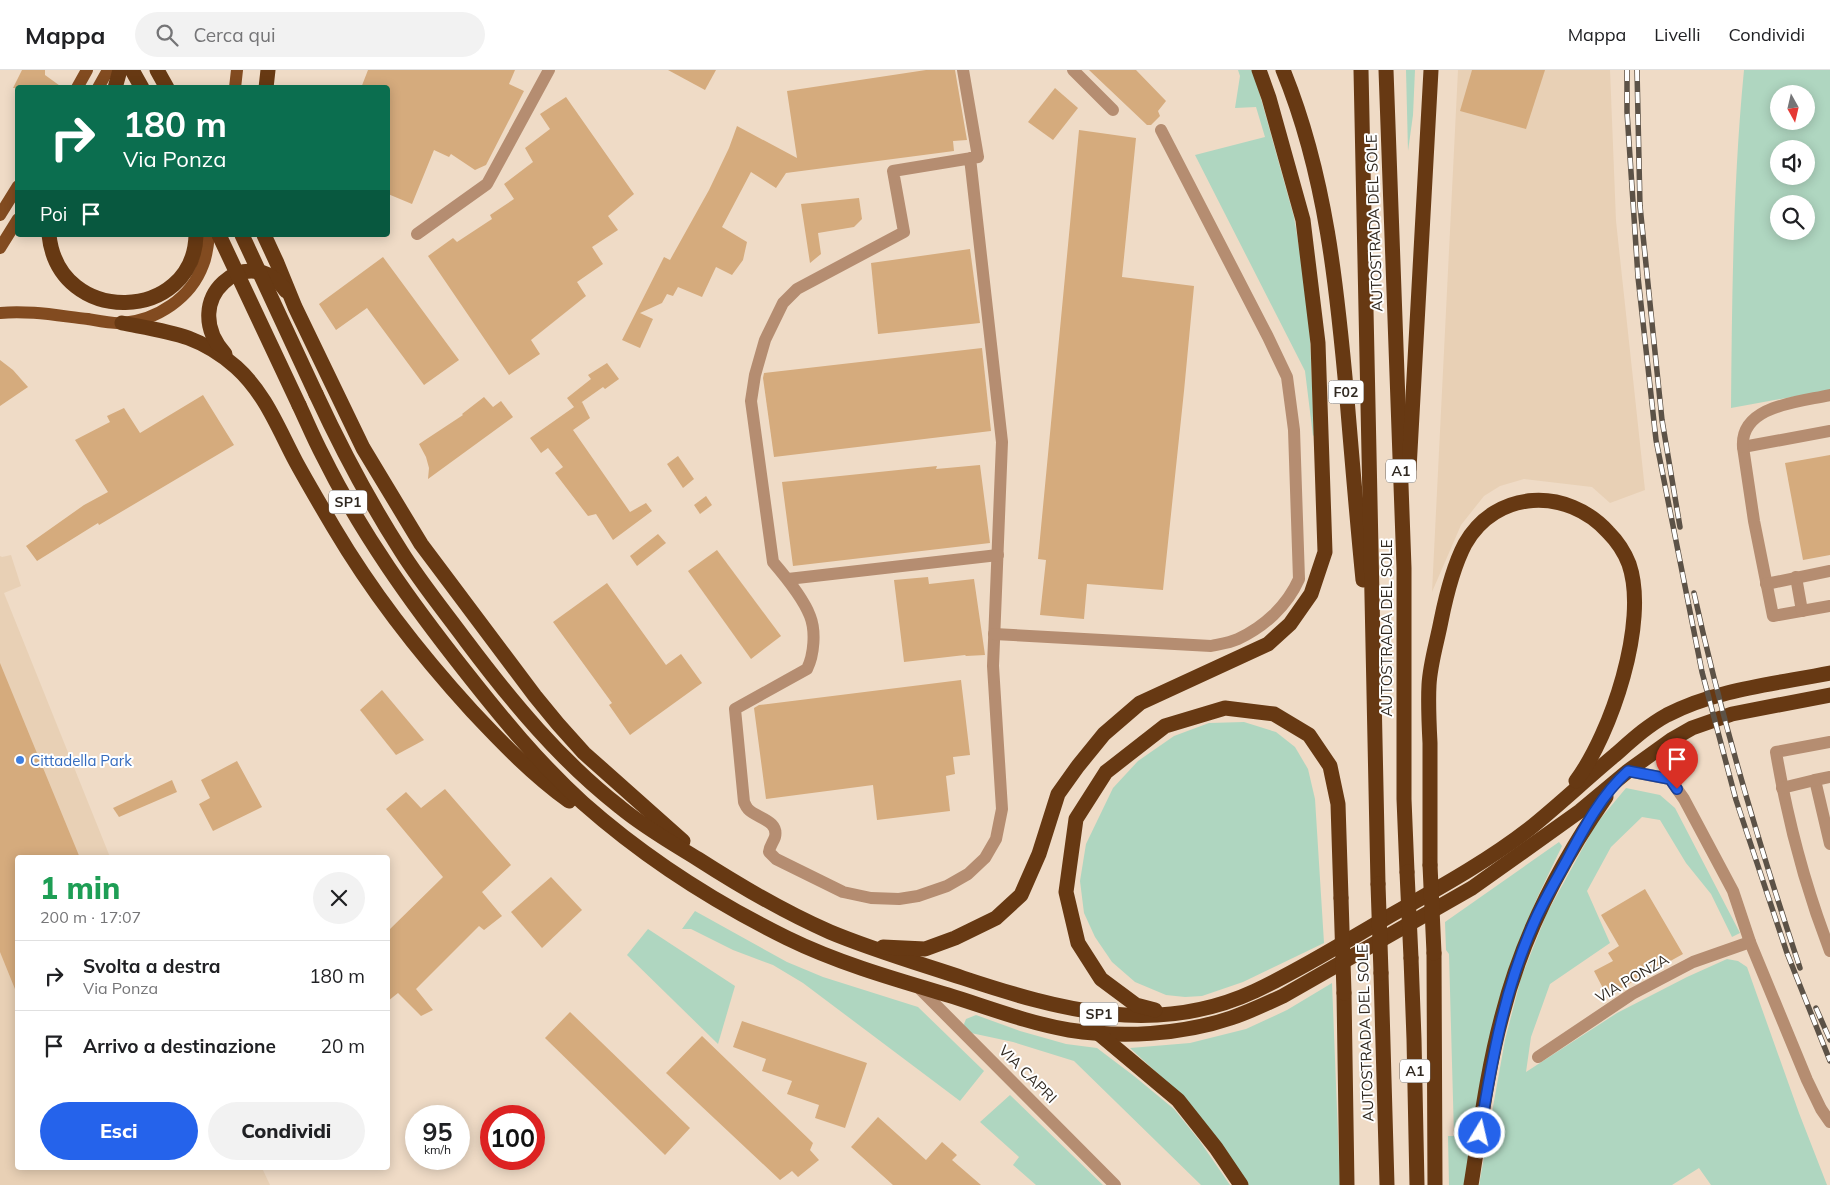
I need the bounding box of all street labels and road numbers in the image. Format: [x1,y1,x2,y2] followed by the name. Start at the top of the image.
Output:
[1361,134,1387,312] street label: AUTOSTRADA DEL SOLE
[1328,381,1364,404] road number: F02
[1386,460,1416,482] road number: A1
[329,491,367,514] road number: SP1
[1377,539,1396,717] street label: AUTOSTRADA DEL SOLE
[1352,944,1378,1122] street label: AUTOSTRADA DEL SOLE
[1592,949,1672,1007] street label: VIA PONZA
[1080,1002,1118,1026] road number: SP1
[995,1041,1061,1107] street label: VIA CAPRI
[1400,1059,1430,1082] road number: A1

